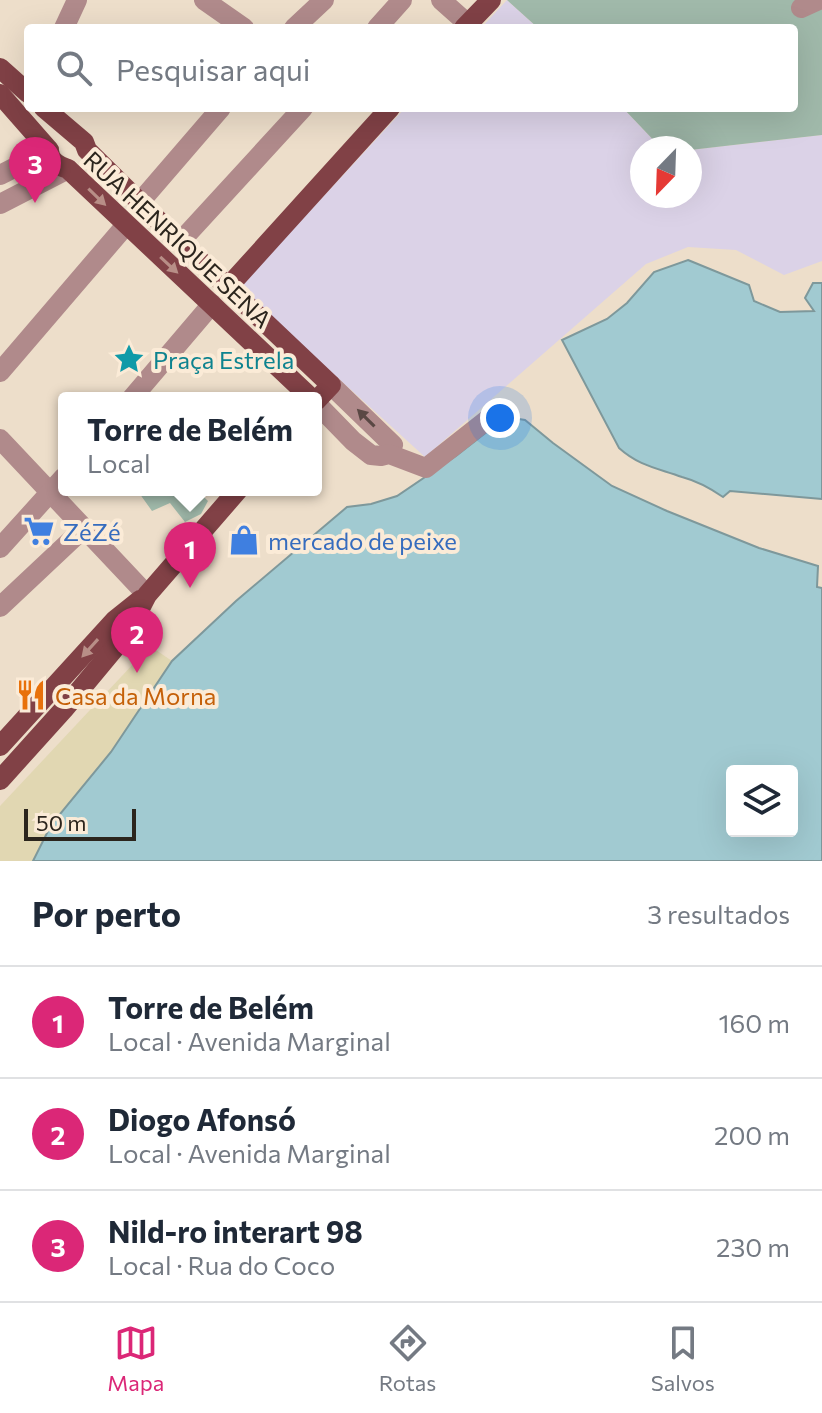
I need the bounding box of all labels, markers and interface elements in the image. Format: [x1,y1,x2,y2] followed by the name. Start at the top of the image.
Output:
[24,24,798,112] search box
[52,46,96,90] icon: search
[116,50,311,87] text: Pesquisar aqui
[630,136,702,208] north arrow
[9,137,61,203] pin: 3
[78,145,278,333] street label: RUA HENRIQUE SENA
[87,187,106,205] one-way arrow
[160,255,179,273] one-way arrow
[112,342,146,376] place icon: Praça Estrela
[153,345,294,374] place label: Praça Estrela
[58,392,322,496] popup
[480,398,520,438] your location
[357,409,376,427] one-way arrow
[87,410,293,447] text: Torre de Belém
[87,447,151,478] text: Local
[22,514,56,548] supermarket icon: ZéZé
[63,517,121,546] place label: ZéZé
[164,522,216,588] pin: 1
[227,523,261,557] shop icon: mercado de peixe
[268,526,457,555] place label: mercado de peixe
[111,607,163,673] pin: 2
[81,638,99,657] one-way arrow
[14,678,48,712] restaurant icon: Casa da Morna
[55,681,216,710] place label: Casa da Morna
[726,765,798,837] map controls
[726,765,798,837] button: layers
[24,805,136,841] scale bar
[36,809,86,836] text: 50 m
[32,892,181,934] text: Por perto
[647,898,790,929] text: 3 resultados
[108,988,314,1025] text: Torre de Belém
[52,1007,64,1038] text: 1
[718,1007,790,1038] text: 160 m
[108,1025,391,1056] text: Local · Avenida Marginal
[108,1100,296,1137] text: Diogo Afonsó
[51,1119,65,1150] text: 2
[714,1119,790,1150] text: 200 m
[108,1137,391,1168] text: Local · Avenida Marginal
[108,1212,363,1249] text: Nild-ro interart 98
[50,1231,66,1262] text: 3
[716,1231,790,1262] text: 230 m
[108,1249,335,1280] text: Local · Rua do Coco
[107,1321,164,1396] tab: Mapa
[379,1321,436,1396] tab: Rotas
[651,1321,715,1396] tab: Salvos

